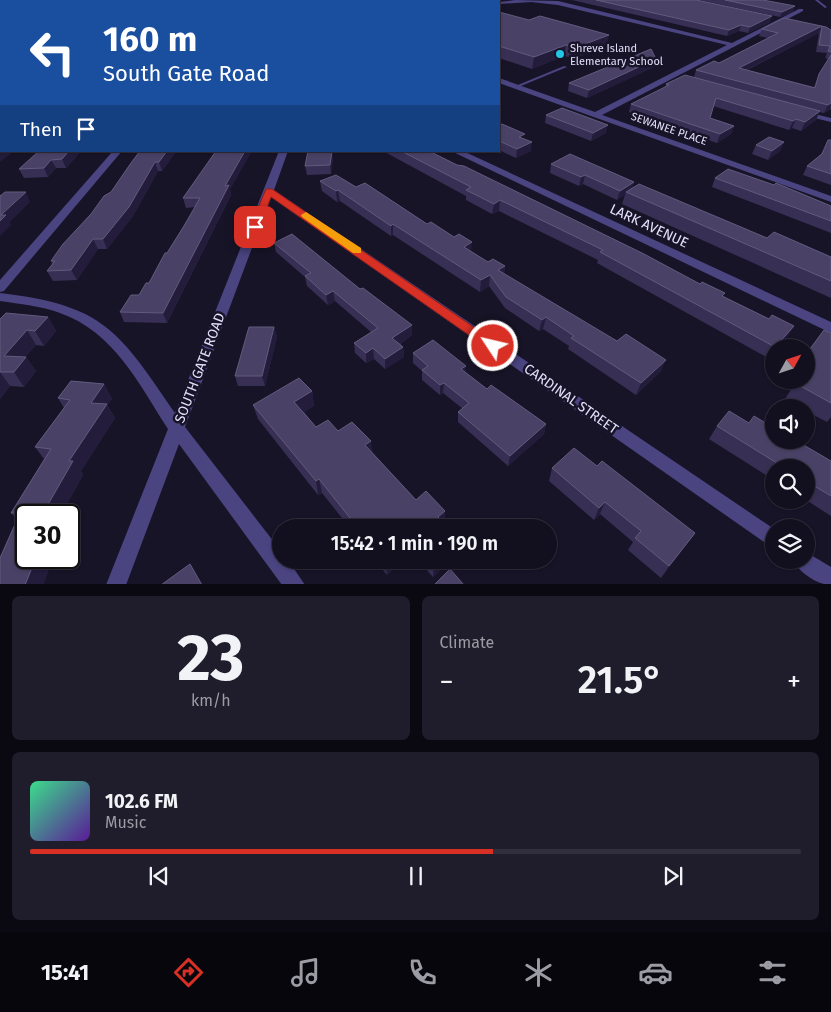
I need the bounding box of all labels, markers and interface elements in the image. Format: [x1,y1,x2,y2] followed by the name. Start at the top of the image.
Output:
[103,18,197,60] text: 160 m
[20,20,85,85] icon: left
[570,42,663,68] place label: Shreve Island Elementary School
[554,48,566,60] marker: Shreve Island Elementary School
[103,60,269,87] text: South Gate Road
[629,110,709,148] street label: SEWANEE PLACE
[72,115,100,143] icon: arrive
[20,118,62,141] text: Then
[607,200,691,252] street label: LARK AVENUE
[234,206,276,248] pin
[241,213,269,241] icon: arrive
[171,311,229,425] street label: SOUTH GATE ROAD
[466,319,518,371] position arrow
[765,339,815,389] north arrow
[765,339,815,569] map controls
[521,360,622,438] street label: CARDINAL STREET
[765,399,815,449] button: sound
[765,459,815,509] button: search
[15,504,80,569] speed limit sign: 30
[765,519,815,569] button: layers
[331,532,498,555] text: 15:42 · 1 min · 190 m
[177,619,244,697] text: 23
[440,633,494,652] text: Climate
[578,657,663,703] text: 21.5°
[440,665,454,698] text: −
[787,665,801,698] text: +
[191,691,231,710] text: km/h
[105,790,178,813] text: 102.6 FM
[105,813,146,832] text: Music
[145,862,173,890] icon: previous
[402,862,430,890] icon: pause
[659,862,687,890] icon: next
[171,955,206,990] icon: directions
[288,955,323,990] icon: music
[405,955,440,990] icon: phone
[521,955,556,990] icon: climate
[638,955,673,990] icon: car
[755,955,790,990] icon: filters
[41,959,89,986] text: 15:41

